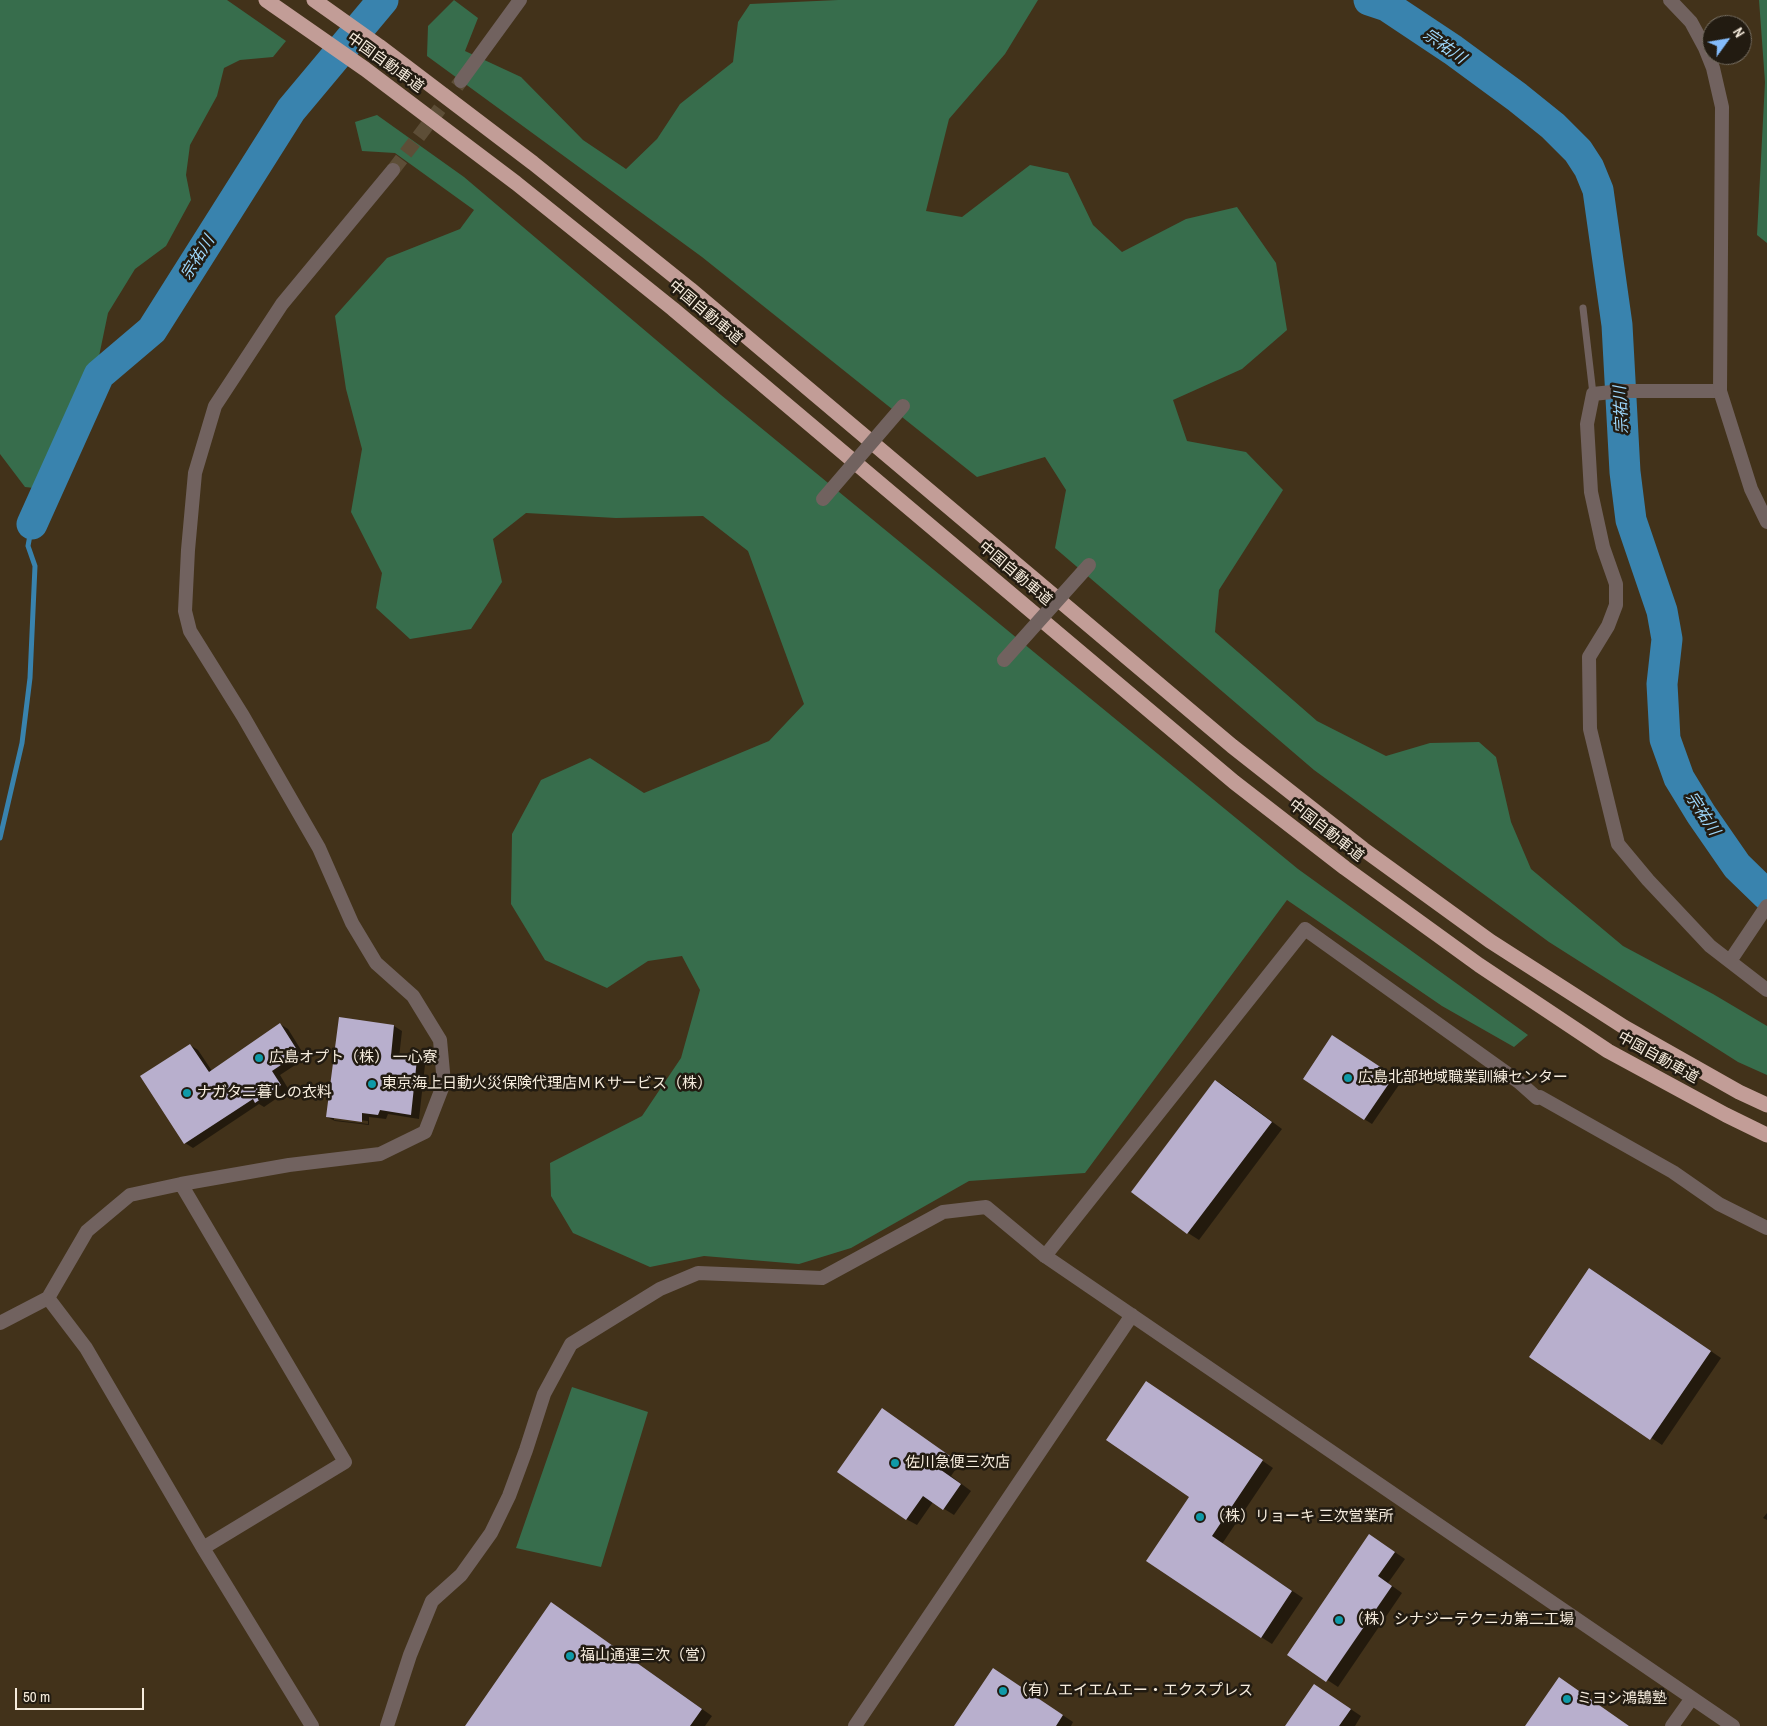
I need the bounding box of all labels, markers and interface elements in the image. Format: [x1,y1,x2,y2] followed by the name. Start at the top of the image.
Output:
[1702,15,1752,65] north arrow
[1729,24,1749,41] text: N
[1419,25,1469,69] water label: 宗祐川
[343,29,427,97] street label: 中国自動車道
[177,233,219,283] water label: 宗祐川
[665,277,745,349] street label: 中国自動車道
[1611,386,1633,434] water label: 宗祐川
[975,538,1055,610] street label: 中国自動車道
[1681,789,1723,839] water label: 宗祐川
[1285,796,1367,866] street label: 中国自動車道
[1614,1028,1702,1088] street label: 中国自動車道
[269,1049,437,1067] place label: 広島オプト（株） 一心寮
[253,1052,265,1064] marker: 広島オプト（株） 一心寮
[1358,1069,1568,1087] place label: 広島北部地域職業訓練センター
[1342,1072,1354,1084] marker: 広島北部地域職業訓練センター
[382,1075,712,1093] place label: 東京海上日動火災保険代理店ＭＫサービス（株）
[366,1078,378,1090] marker: 東京海上日動火災保険代理店ＭＫサービス（株）
[197,1084,332,1102] place label: ナガタニ暮しの衣料
[181,1087,193,1099] marker: ナガタニ暮しの衣料
[905,1454,1010,1472] place label: 佐川急便三次店
[889,1457,901,1469] marker: 佐川急便三次店
[1210,1508,1393,1526] place label: （株）リョーキ 三次営業所
[1194,1511,1206,1523] marker: （株）リョーキ 三次営業所
[1349,1611,1574,1629] place label: （株）シナジーテクニカ第二工場
[1333,1614,1345,1626] marker: （株）シナジーテクニカ第二工場
[580,1647,715,1665] place label: 福山通運三次（営）
[564,1650,576,1662] marker: 福山通運三次（営）
[18,1678,146,1710] scale bar
[1013,1682,1253,1700] place label: （有）エイエムエー・エクスプレス
[997,1685,1009,1697] marker: （有）エイエムエー・エクスプレス
[23,1686,50,1707] text: 50 m
[1577,1690,1667,1708] place label: ミヨシ鴻鵠塾
[1561,1693,1573,1705] marker: ミヨシ鴻鵠塾

